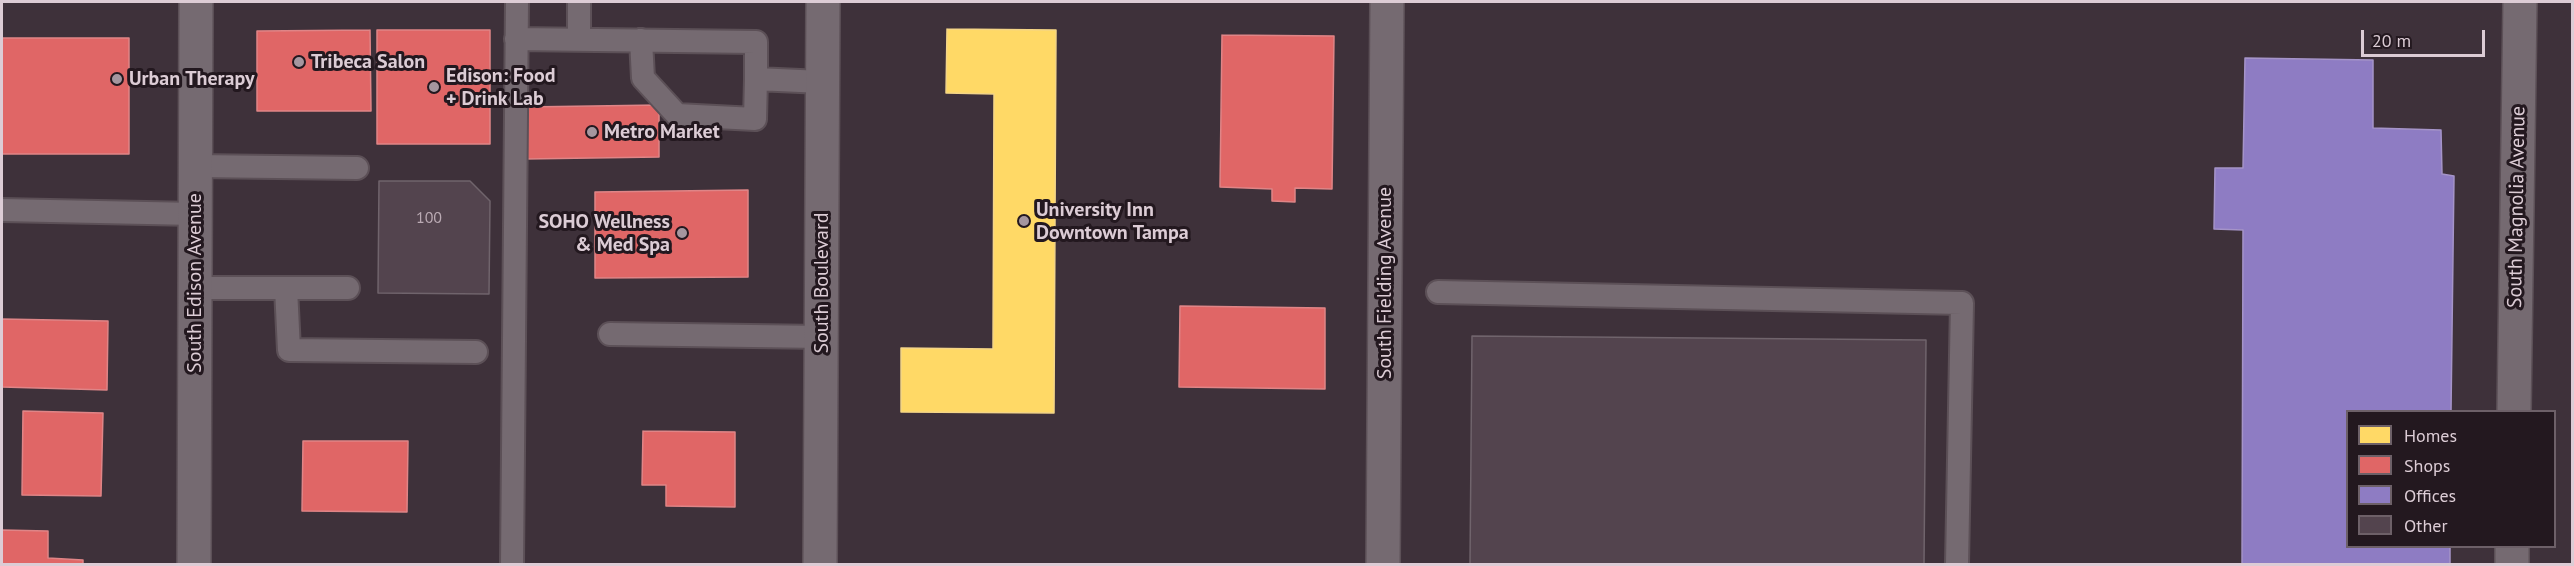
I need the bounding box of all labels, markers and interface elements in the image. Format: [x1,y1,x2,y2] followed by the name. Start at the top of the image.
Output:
[2364,18,2488,56] scale bar
[2372,29,2411,52] text: 20 m
[311,50,425,74] place label: Tribeca Salon
[292,55,306,69] marker: Tribeca Salon
[446,64,556,111] place label: Edison: Food + Drink Lab
[129,67,255,91] place label: Urban Therapy
[110,72,124,86] marker: Urban Therapy
[427,80,441,94] marker: Edison: Food + Drink Lab
[2503,106,2531,308] street label: South Magnolia Avenue
[604,120,720,144] place label: Metro Market
[585,125,599,139] marker: Metro Market
[1373,187,1397,379] street label: South Fielding Avenue
[183,193,207,373] street label: South Edison Avenue
[1036,198,1189,245] place label: University Inn Downtown Tampa
[416,208,442,228] house number: 100
[538,210,670,257] place label: SOHO Wellness & Med Spa
[810,212,834,354] street label: South Boulevard
[1017,214,1031,228] marker: University Inn Downtown Tampa
[675,226,689,240] marker: SOHO Wellness & Med Spa
[2346,410,2556,548] legend
[2404,424,2457,447] text: Homes
[2404,454,2450,477] text: Shops
[2404,484,2456,507] text: Offices
[2404,514,2448,537] text: Other

